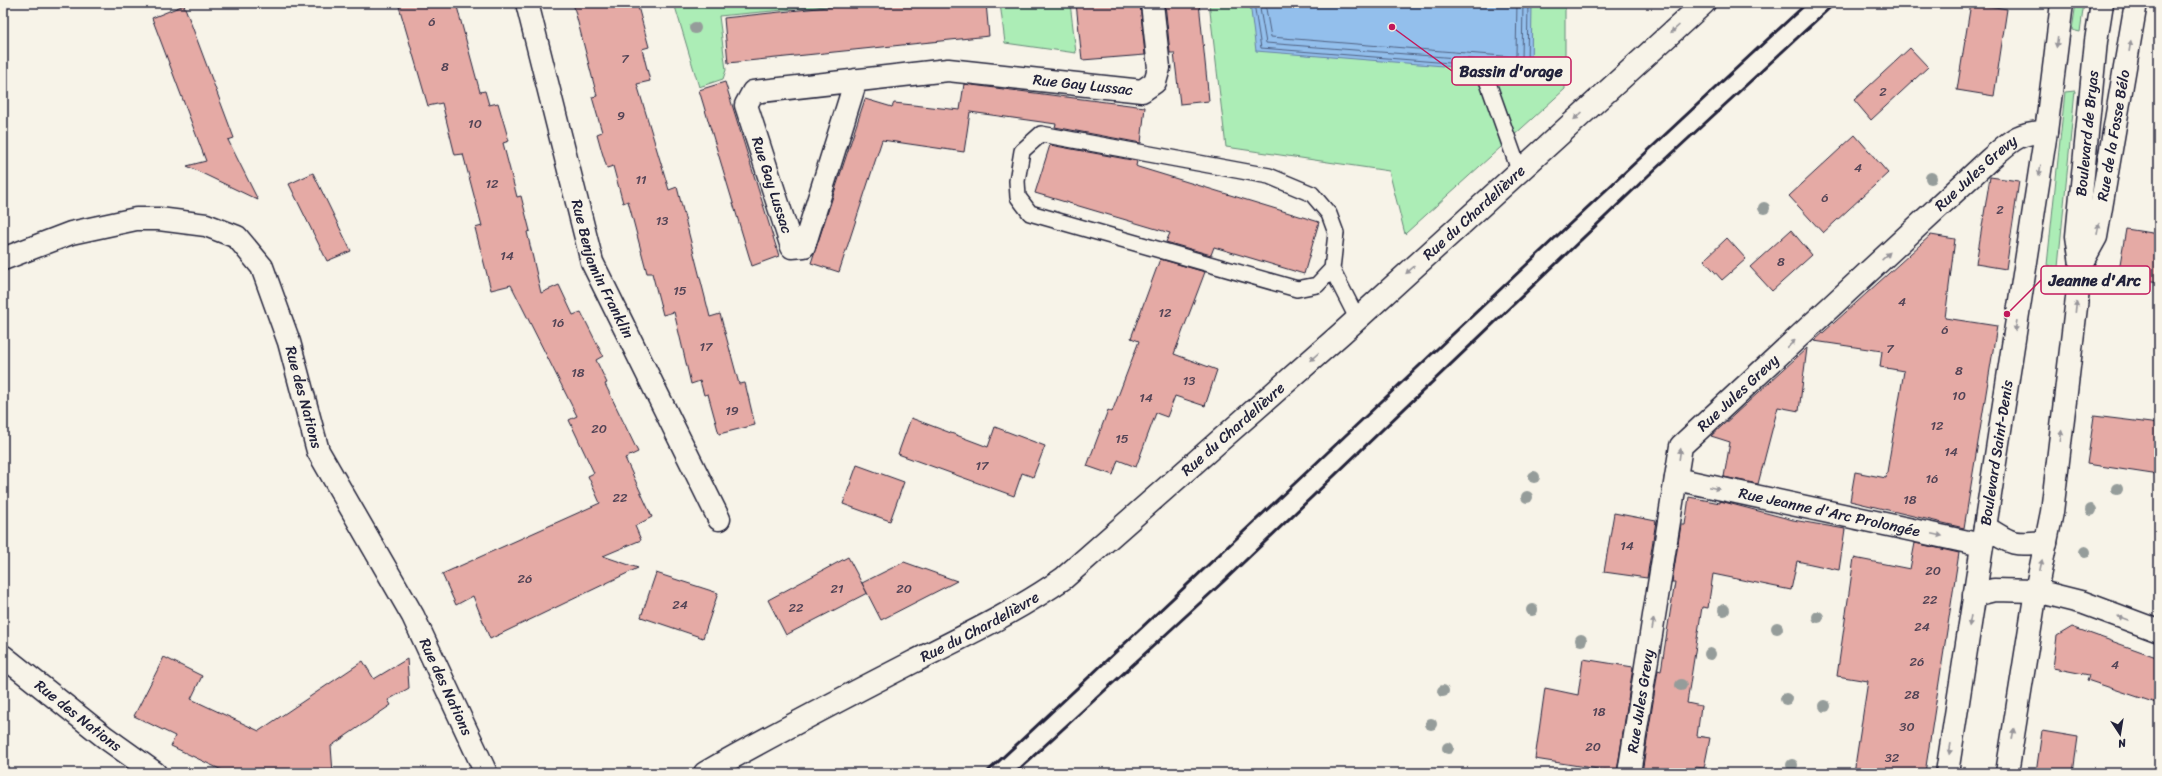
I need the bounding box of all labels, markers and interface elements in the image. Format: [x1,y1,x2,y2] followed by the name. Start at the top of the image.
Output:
[428,10,436,33] house number: 6
[1670,24,1680,34] one-way arrow
[2054,36,2060,48] one-way arrow
[2127,40,2133,52] one-way arrow
[621,47,630,70] house number: 7
[441,55,449,78] house number: 8
[1452,57,1571,85] callout: Bassin d'orage
[1459,57,1563,86] text: Bassin d'orage
[1032,66,1135,103] street label: Rue Gay Lussac
[2089,67,2137,203] street label: Rue de la Fosse Bélo
[2068,69,2106,198] street label: Boulevard de Bryas
[1879,80,1887,103] house number: 2
[617,104,625,127] house number: 9
[468,112,482,135] house number: 10
[1573,112,1584,121] one-way arrow
[1928,128,2023,218] street label: Rue Jules Grevy
[744,133,800,237] street label: Rue Gay Lussac
[1854,156,1862,179] house number: 4
[1416,158,1532,267] street label: Rue du Chardelièvre
[2037,164,2043,176] one-way arrow
[635,168,647,191] house number: 11
[485,172,499,195] house number: 12
[1821,186,1829,209] house number: 6
[564,197,641,343] street label: Rue Benjamin Franklin
[1996,198,2004,221] house number: 2
[656,209,668,232] house number: 13
[2095,223,2101,235] one-way arrow
[500,244,514,267] house number: 14
[1777,250,1785,273] house number: 8
[1881,251,1891,260] one-way arrow
[1405,265,1415,275] one-way arrow
[2041,266,2150,294] callout: Jeanne d'Arc
[2048,266,2141,295] text: Jeanne d'Arc
[673,279,687,302] house number: 15
[1898,290,1906,313] house number: 4
[1158,301,1172,324] house number: 12
[2073,301,2079,313] one-way arrow
[552,311,564,334] house number: 16
[1941,318,1949,341] house number: 6
[2013,320,2019,332] one-way arrow
[699,335,714,358] house number: 17
[1886,337,1895,360] house number: 7
[1786,339,1796,349] one-way arrow
[278,343,330,452] street label: Rue des Nations
[1691,348,1785,438] street label: Rue Jules Grevy
[1309,353,1319,362] one-way arrow
[1955,359,1963,382] house number: 8
[571,361,585,384] house number: 18
[1183,369,1195,392] house number: 13
[1175,375,1291,483] street label: Rue du Chardelièvre
[1972,378,2021,528] street label: Boulevard Saint-Denis
[1952,384,1966,407] house number: 10
[1139,386,1153,409] house number: 14
[725,399,739,422] house number: 19
[1930,414,1944,437] house number: 12
[591,417,607,440] house number: 20
[1115,427,1129,450] house number: 15
[2058,430,2064,442] one-way arrow
[1944,440,1958,463] house number: 14
[1677,448,1683,460] one-way arrow
[975,454,990,477] house number: 17
[1926,467,1938,490] house number: 16
[1736,480,1923,544] street label: Rue Jeanne d'Arc Prolongée
[1708,485,1720,491] one-way arrow
[612,486,628,509] house number: 22
[1903,488,1917,511] house number: 18
[1931,533,1943,539] one-way arrow
[1620,534,1634,557] house number: 14
[1925,559,1941,582] house number: 20
[2039,559,2045,571] one-way arrow
[518,567,532,590] house number: 26
[830,577,844,600] house number: 21
[896,577,912,600] house number: 20
[915,584,1045,670] street label: Rue du Chardelièvre
[1922,588,1938,611] house number: 22
[672,593,688,616] house number: 24
[788,596,804,619] house number: 22
[2116,614,2128,620] one-way arrow
[1914,615,1930,638] house number: 24
[1967,615,1973,627] one-way arrow
[1650,618,1656,630] one-way arrow
[412,634,480,740] street label: Rue des Nations
[1619,647,1662,755] street label: Rue Jules Grevy
[1910,650,1924,673] house number: 26
[2111,653,2119,676] house number: 4
[29,673,127,759] street label: Rue des Nations
[1904,683,1920,706] house number: 28
[1592,700,1606,723] house number: 18
[2100,714,2140,754] north arrow
[1899,715,1915,738] house number: 30
[2010,728,2016,741] one-way arrow
[2116,733,2129,753] text: N
[1585,735,1601,758] house number: 20
[1947,743,1953,755] one-way arrow
[1885,746,1900,769] house number: 32

